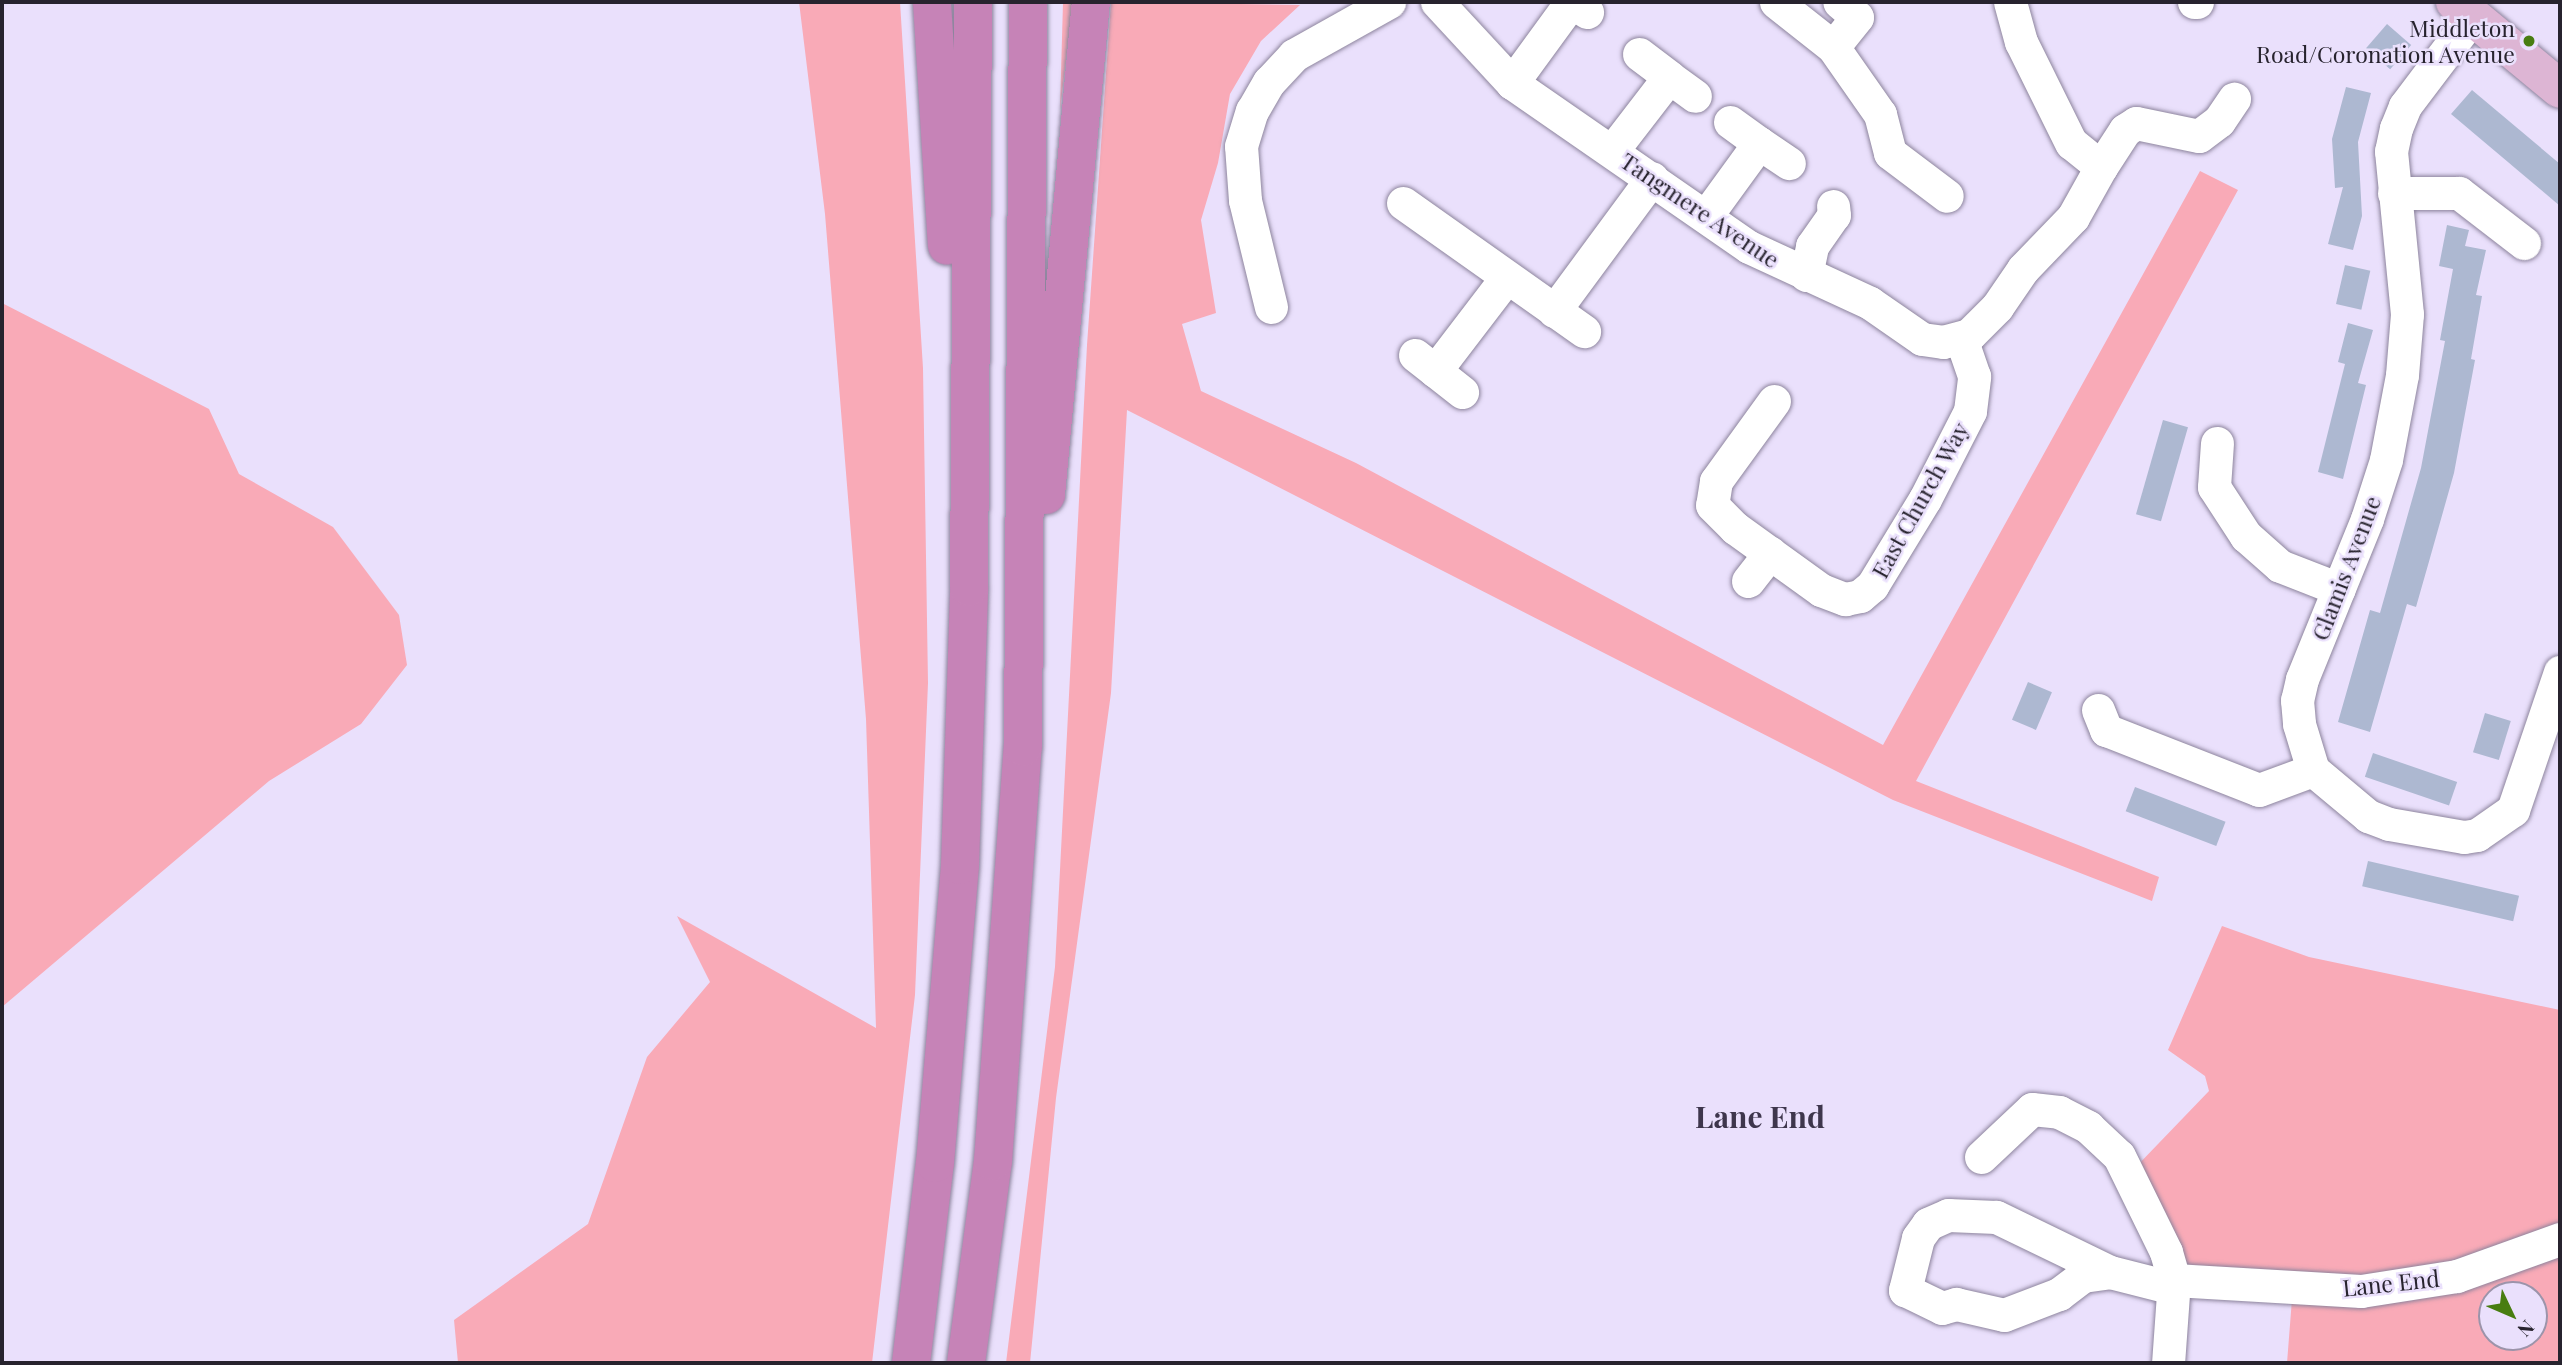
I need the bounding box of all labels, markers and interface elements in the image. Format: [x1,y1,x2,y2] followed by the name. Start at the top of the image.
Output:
[2255,14,2515,68] place label: Middleton Road/Coronation Avenue
[2521,33,2537,49] marker: Middleton Road/Coronation Avenue
[1615,147,1785,273] street label: Tangmere Avenue
[1865,417,1975,583] street label: East Church Way
[2306,492,2386,644] street label: Glamis Avenue
[1695,1098,1825,1134] district label: Lane End
[2341,1264,2441,1302] street label: Lane End
[2478,1281,2548,1351] north arrow
[2513,1315,2541,1343] text: N

